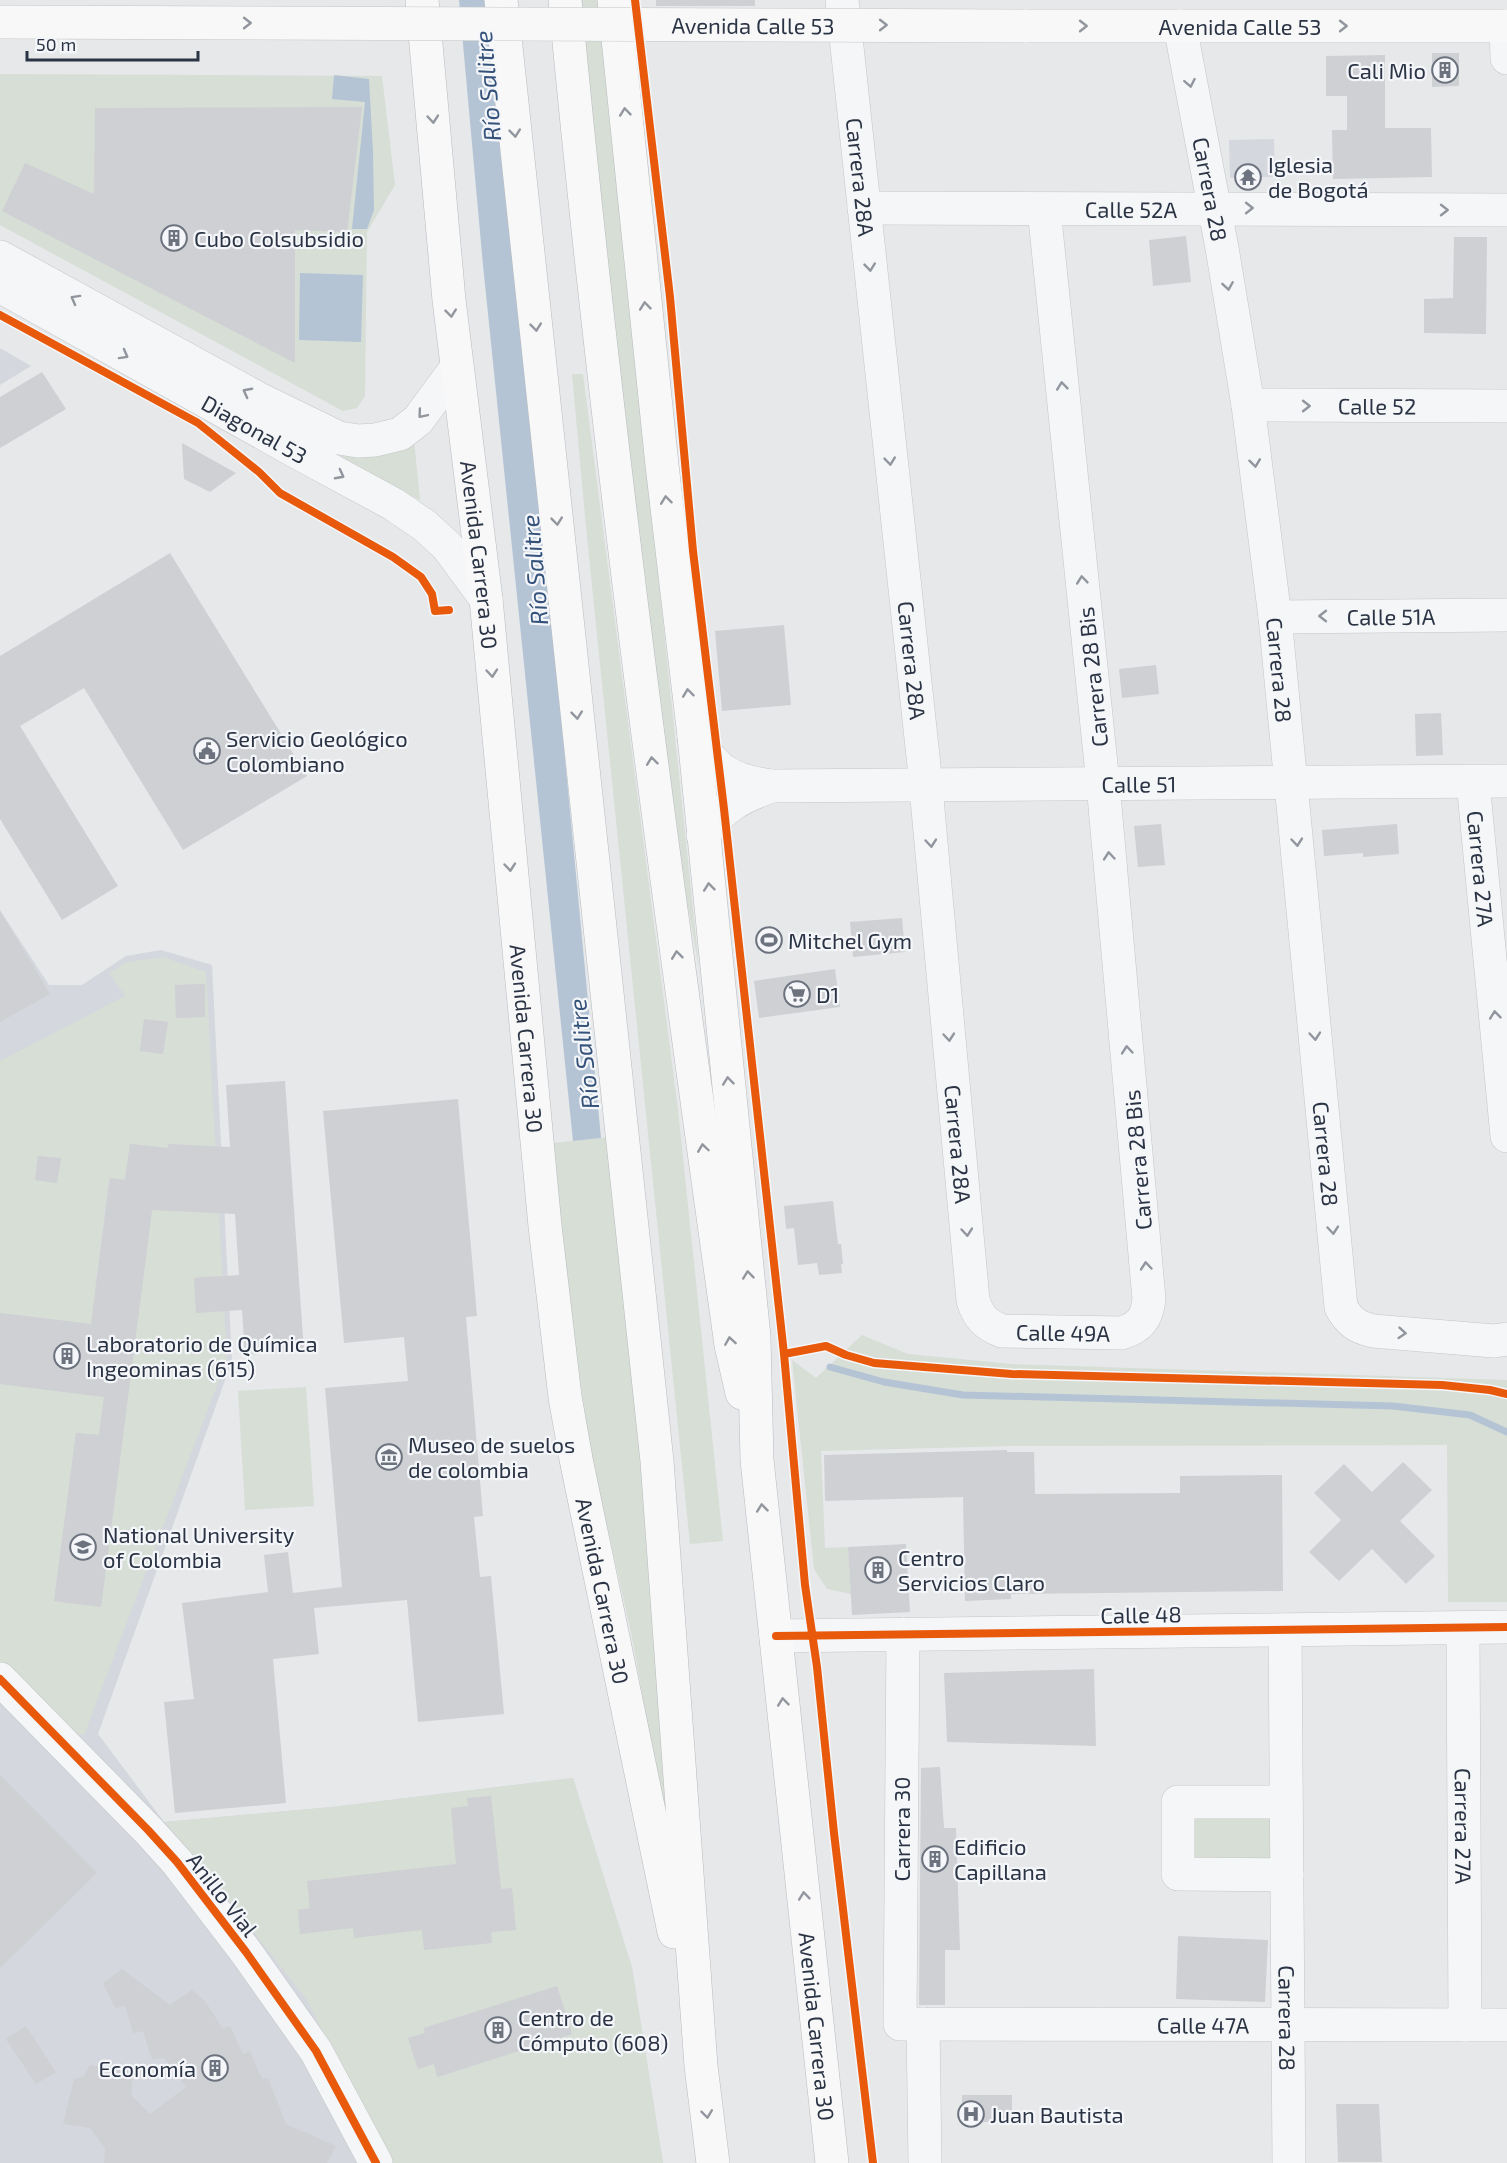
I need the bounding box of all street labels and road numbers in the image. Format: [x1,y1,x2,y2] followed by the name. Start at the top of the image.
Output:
[671,12,835,38] street label: Avenida Calle 53
[1159,13,1321,39] street label: Avenida Calle 53
[842,116,880,238] street label: Carrera 28A
[1188,135,1233,243] street label: Carrera 28
[1085,196,1178,222] street label: Calle 52A
[198,389,312,468] street label: Diagonal 53
[1338,392,1416,419] street label: Calle 52
[456,459,504,650] street label: Avenida Carrera 30
[893,600,932,721] street label: Carrera 28A
[1347,603,1436,629] street label: Calle 51A
[1072,606,1112,748] street label: Carrera 28 Bis
[1262,616,1298,724] street label: Carrera 28
[1101,770,1176,797] street label: Calle 51
[1463,810,1500,928] street label: Carrera 27A
[506,943,549,1134] street label: Avenida Carrera 30
[940,1084,977,1205] street label: Carrera 28A
[1118,1089,1156,1231] street label: Carrera 28 Bis
[1308,1100,1344,1207] street label: Carrera 28
[1016,1318,1111,1346] street label: Calle 49A
[571,1495,635,1686] street label: Avenida Carrera 30
[1100,1600,1182,1628] street label: Calle 48
[1451,1768,1477,1884] street label: Carrera 27A
[888,1776,914,1882] street label: Carrera 30
[182,1847,264,1942] street label: Anillo Vial
[794,1931,840,2122] street label: Avenida Carrera 30
[1275,1965,1301,2071] street label: Carrera 28
[1157,2011,1249,2038] street label: Calle 47A

